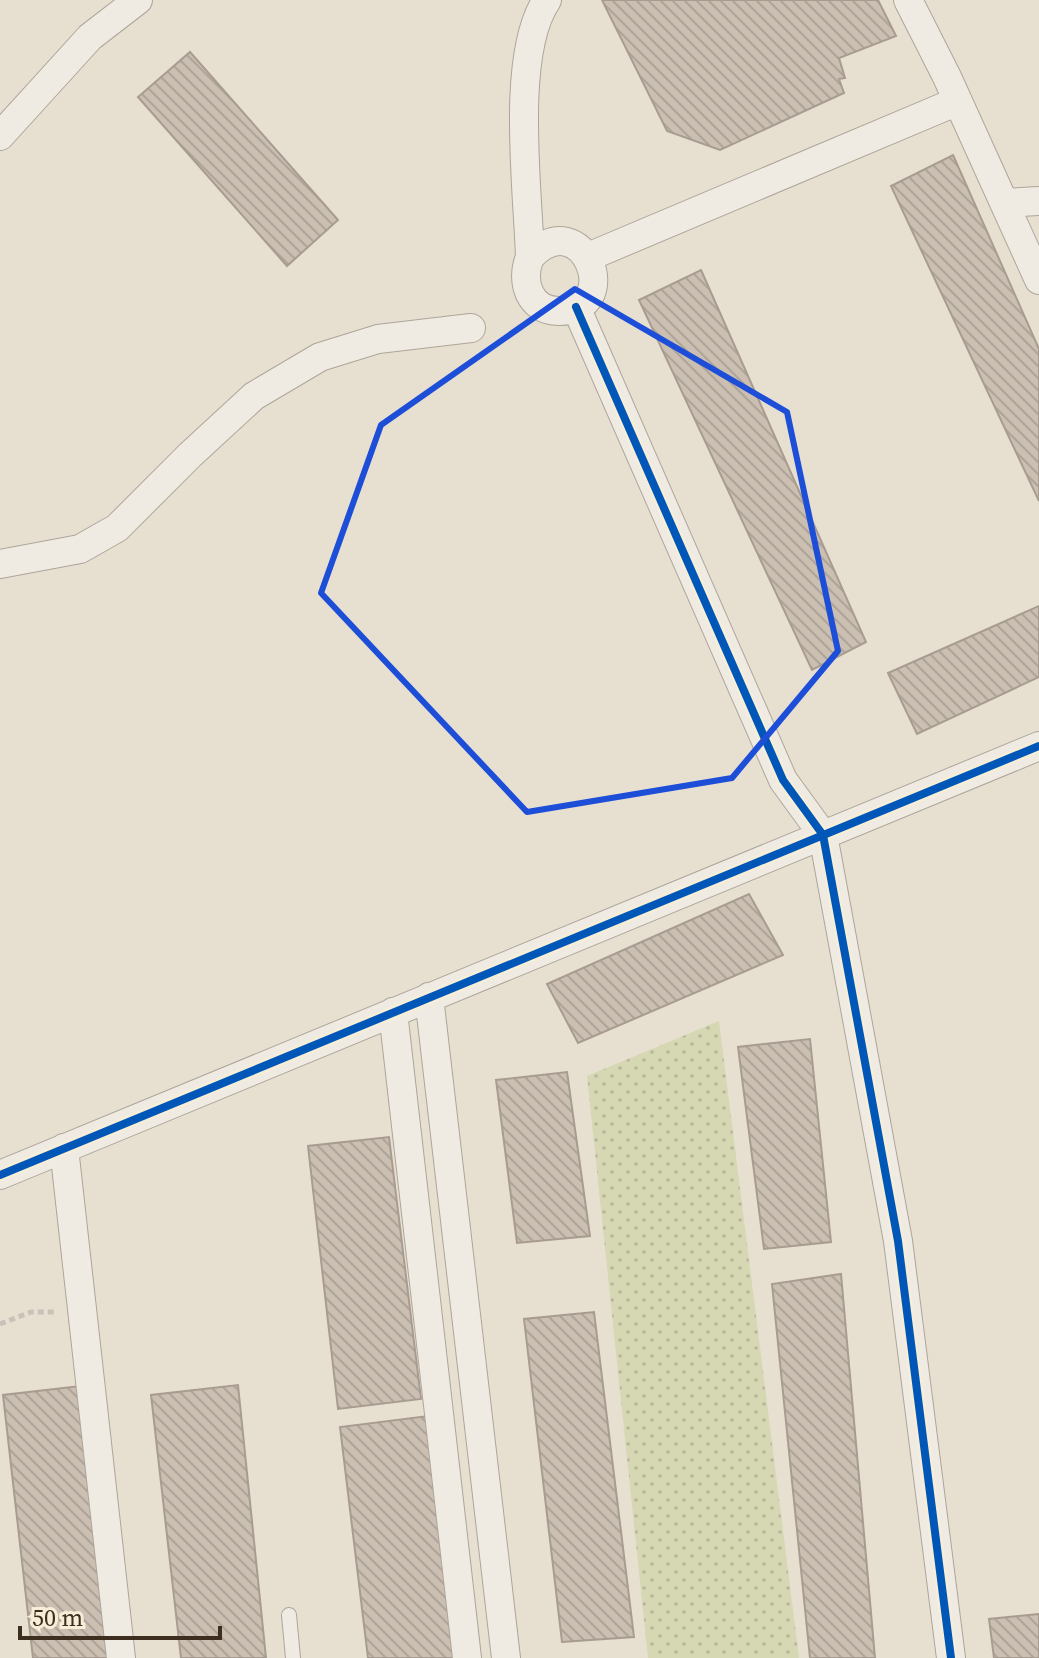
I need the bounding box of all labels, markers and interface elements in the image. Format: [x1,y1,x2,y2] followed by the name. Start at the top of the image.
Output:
[20,1590,220,1640] scale bar
[32,1601,83,1634] text: 50 m

